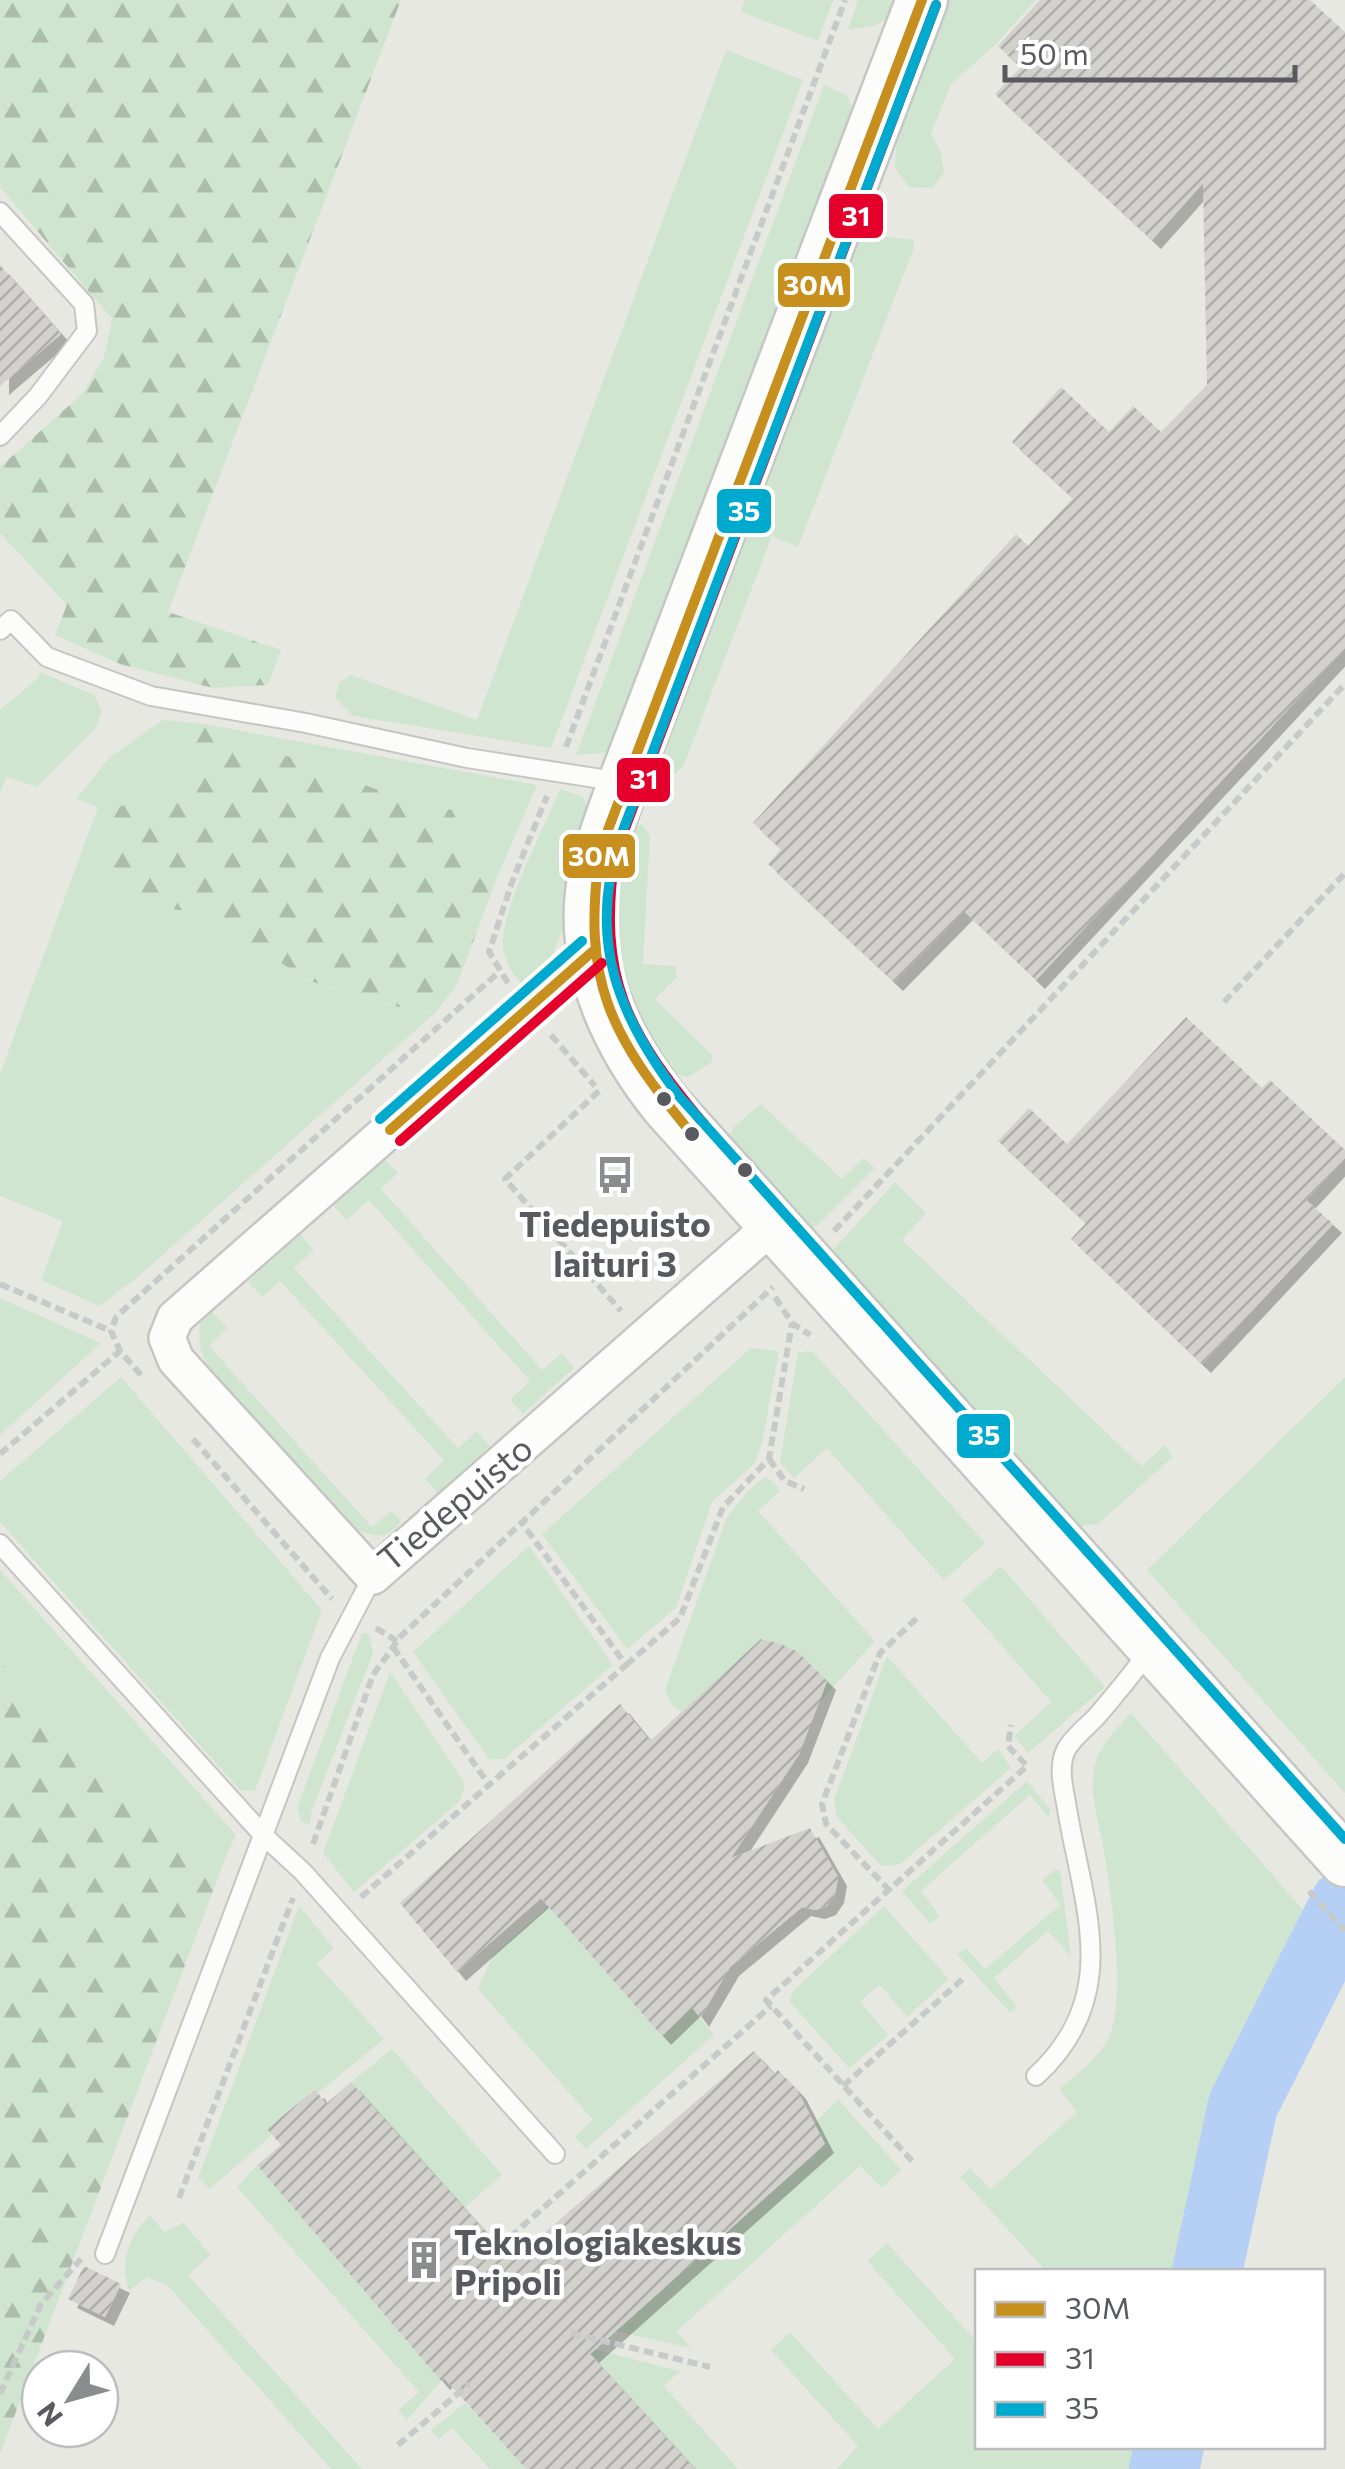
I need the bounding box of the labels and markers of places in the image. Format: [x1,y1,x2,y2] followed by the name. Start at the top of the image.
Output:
[654,1089,674,1109] unlabelled marker
[682,1124,702,1144] unlabelled marker
[594,1154,636,1196] bus stop icon: Tiedepuisto laituri 3
[735,1160,755,1180] unlabelled marker
[519,1201,711,1284] place label: Tiedepuisto laituri 3
[454,2219,742,2302] place label: Teknologiakeskus Pripoli
[403,2239,445,2281] building icon: Teknologiakeskus Pripoli

